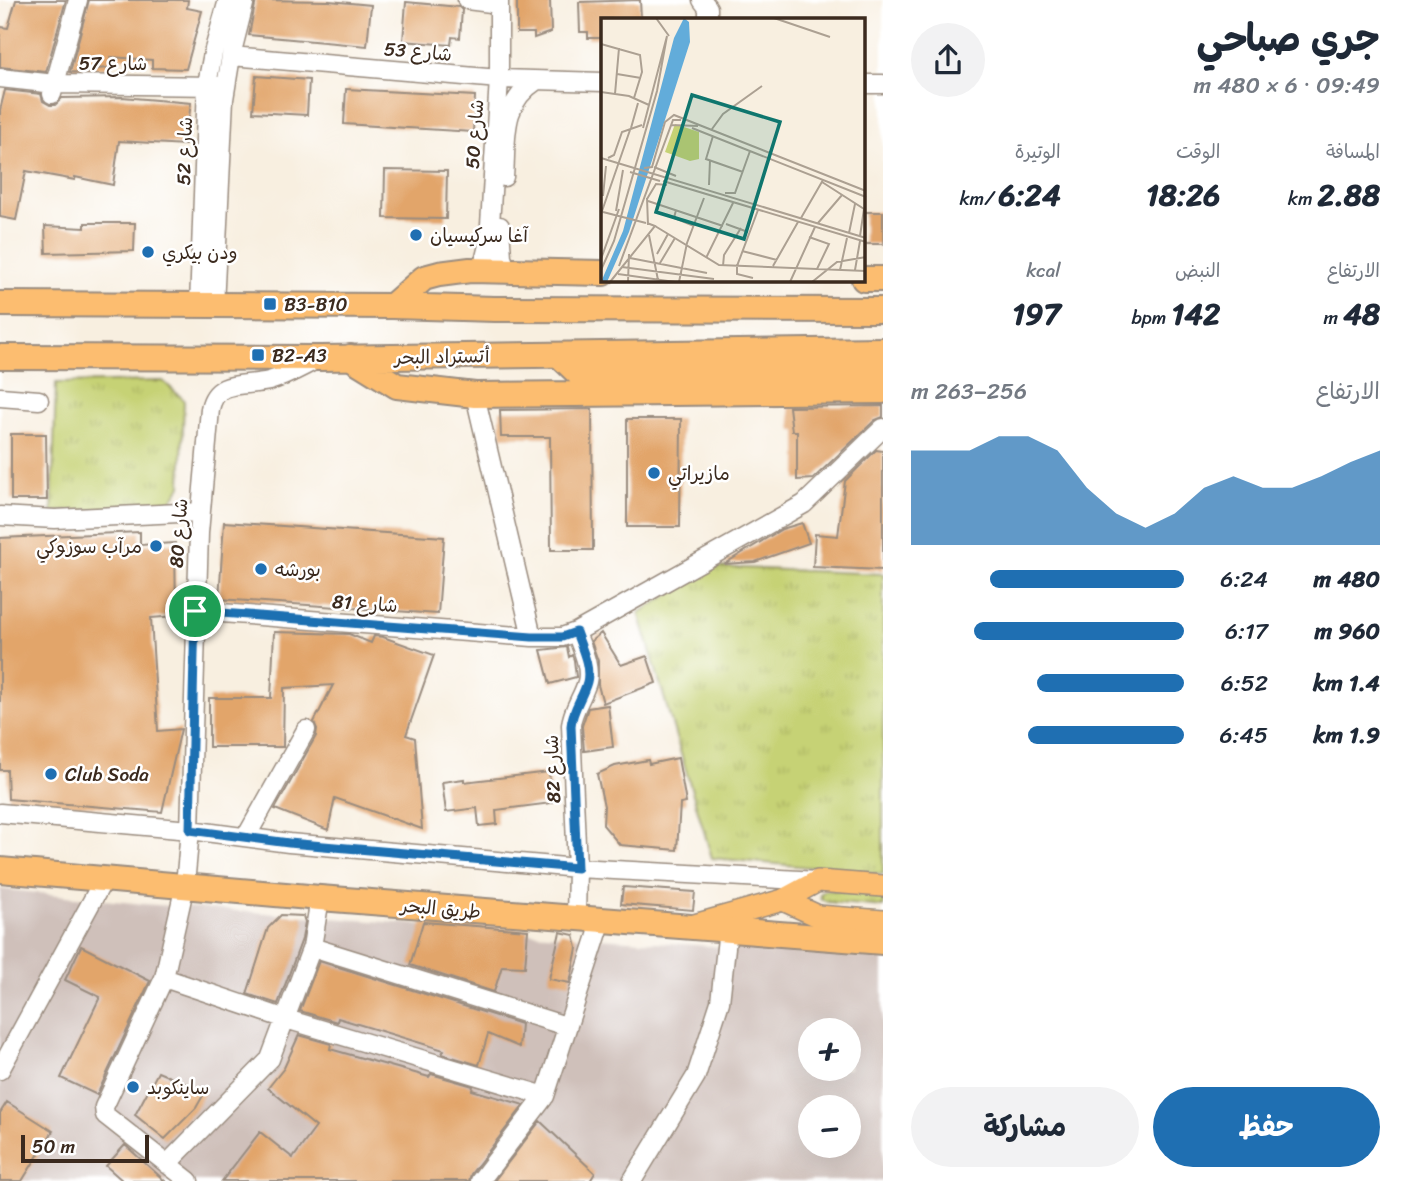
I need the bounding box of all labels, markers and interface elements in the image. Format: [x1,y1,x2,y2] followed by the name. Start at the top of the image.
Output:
[1197,5,1380,72] text: جري صباحي
[601,18,866,282] inset map
[911,23,985,97] button: share
[383,32,453,71] street label: شارع 53
[79,47,147,80] street label: شارع 57
[1194,65,1380,106] text: 09:49 · 6 × 480 m
[456,98,493,170] street label: شارع 50
[167,116,202,186] street label: شارع 52
[1015,135,1061,168] text: الوتيرة
[1176,135,1220,168] text: الوقت
[1326,135,1380,168] text: المسافة
[999,168,1061,222] text: 6:24
[1146,168,1220,222] text: 18:26
[1317,168,1380,222] text: 2.88
[959,182,999,215] text: /km
[1288,182,1317,215] text: km
[430,219,529,252] place label: آغا سركيسيان
[408,227,424,243] marker: آغا سركيسيان
[162,236,237,269] place label: ودن بيكري
[140,244,156,260] marker: ودن بيكري
[1026,254,1061,287] text: kcal
[1175,254,1220,287] text: النبض
[1327,254,1380,287] text: الارتفاع
[1012,287,1061,341] text: 197
[1171,287,1220,341] text: 142
[1343,287,1380,341] text: 48
[284,288,348,321] place label: B3-B10
[262,296,278,312] marker: B3-B10
[1131,301,1171,334] text: bpm
[1324,301,1343,334] text: m
[272,339,327,372] place label: B2-A3
[392,339,490,374] street label: أتستراد البحر
[250,347,266,363] marker: B2-A3
[911,371,1027,412] text: 256–263 m
[1316,371,1380,412] text: الارتفاع
[668,457,730,490] place label: مازيراتي
[646,465,662,481] marker: مازيراتي
[160,497,197,569] street label: شارع 80
[36,530,142,563] place label: مرآب سوزوكي
[148,538,164,554] marker: مرآب سوزوكي
[275,553,321,586] place label: بورشه
[1220,559,1268,600] text: 6:24
[1314,559,1380,600] text: 480 m
[253,561,269,577] marker: بورشه
[165,581,225,641] pin
[331,585,399,622] street label: شارع 81
[176,592,214,630] icon: arrive
[1225,611,1268,652] text: 6:17
[1315,611,1380,652] text: 960 m
[1221,663,1268,704] text: 6:52
[1313,663,1380,704] text: 1.4 km
[1220,715,1268,756] text: 6:45
[1313,715,1380,756] text: 1.9 km
[535,734,570,804] street label: شارع 82
[65,758,149,791] place label: Club Soda
[43,766,59,782] marker: Club Soda
[398,888,482,928] street label: طريق البحر
[798,1018,861,1158] map controls
[798,1018,861,1081] button: +
[147,1071,210,1104] place label: ساينكوبد
[125,1079,141,1095] marker: ساينكوبد
[911,1087,1139,1167] button: مشاركة
[1153,1087,1380,1167] button: حفظ
[798,1095,861,1158] button: −
[32,1130,75,1163] text: 50 m
[21,1132,149,1164] scale bar

